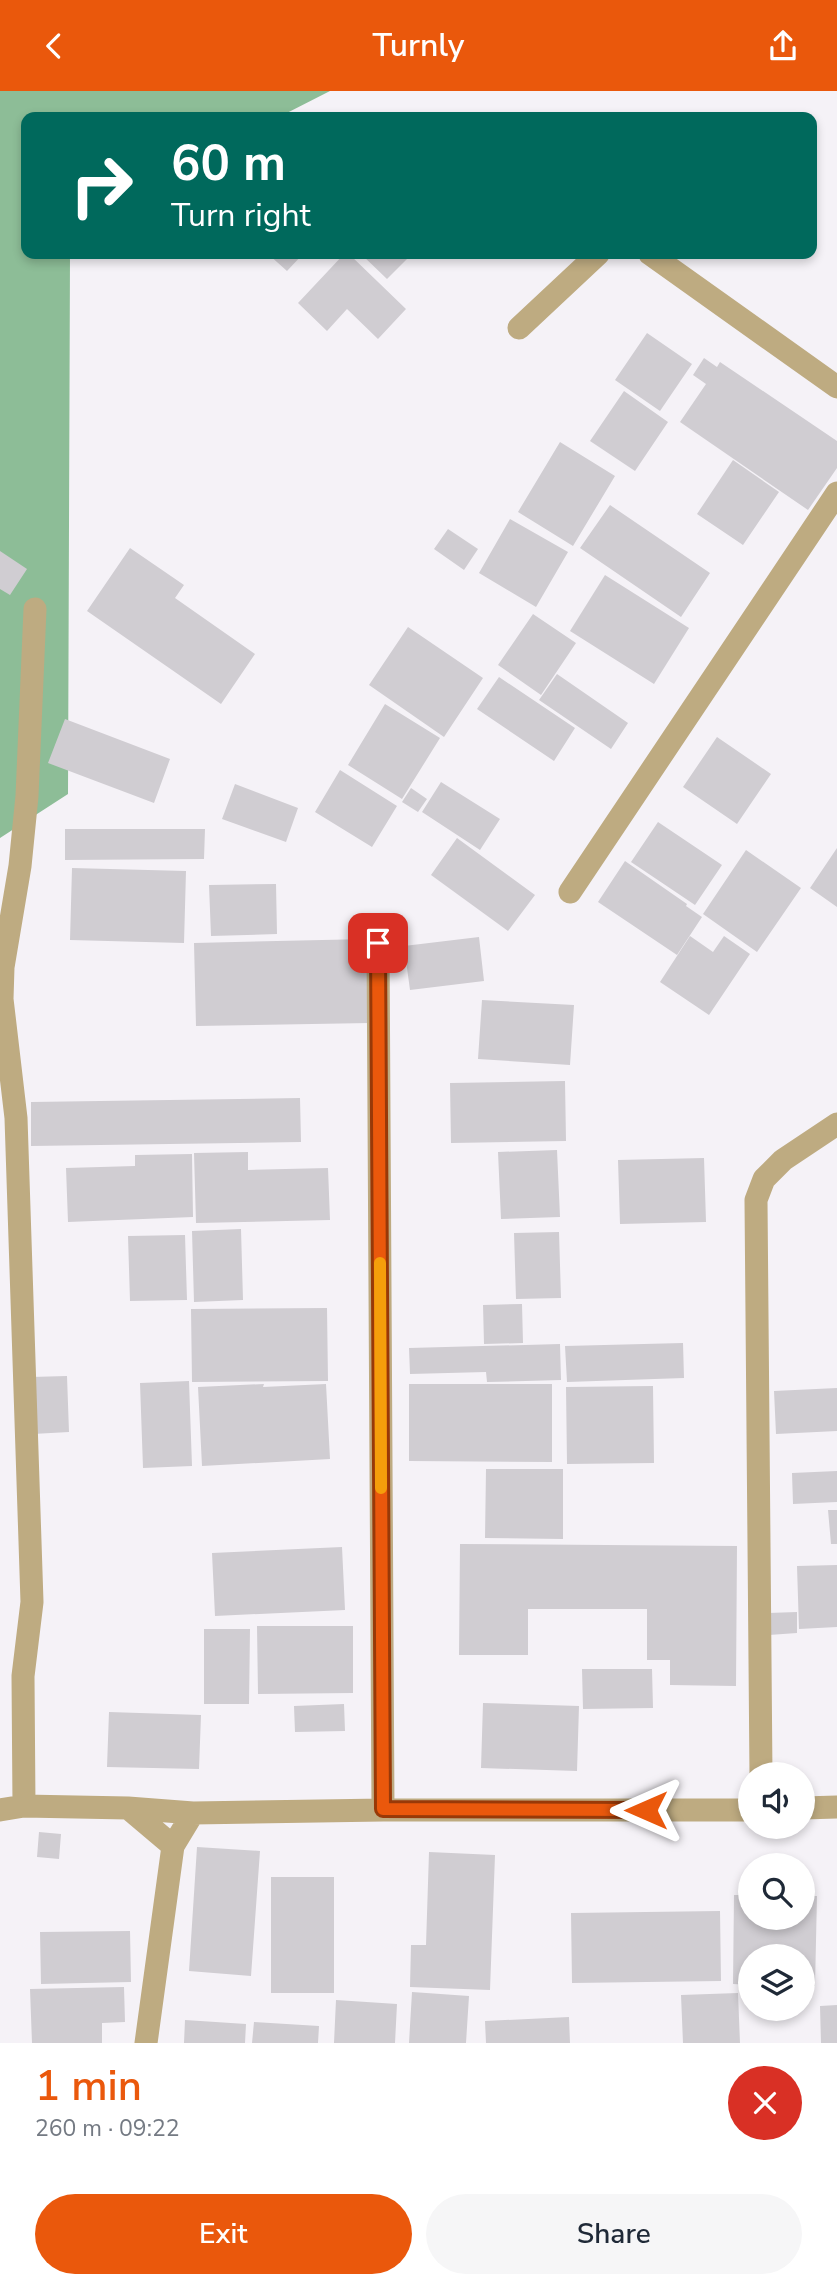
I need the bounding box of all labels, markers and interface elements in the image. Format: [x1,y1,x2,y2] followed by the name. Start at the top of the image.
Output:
[373,24,464,67] text: Turnly
[35,27,73,65] icon: back
[764,27,802,65] icon: share
[171,130,286,197] text: 60 m
[56,140,147,231] icon: right
[171,194,311,237] text: Turn right
[348,913,408,973] pin
[359,924,397,962] icon: arrive
[738,1762,815,2021] map controls
[738,1762,815,1839] button: sound
[609,1773,683,1847] position arrow
[738,1853,815,1930] button: search
[738,1944,815,2021] button: layers
[35,2058,142,2115] text: 1 min
[728,2066,802,2140] button: close
[35,2113,180,2144] text: 260 m · 09:22
[35,2194,412,2274] button: Exit
[426,2194,802,2274] button: Share

